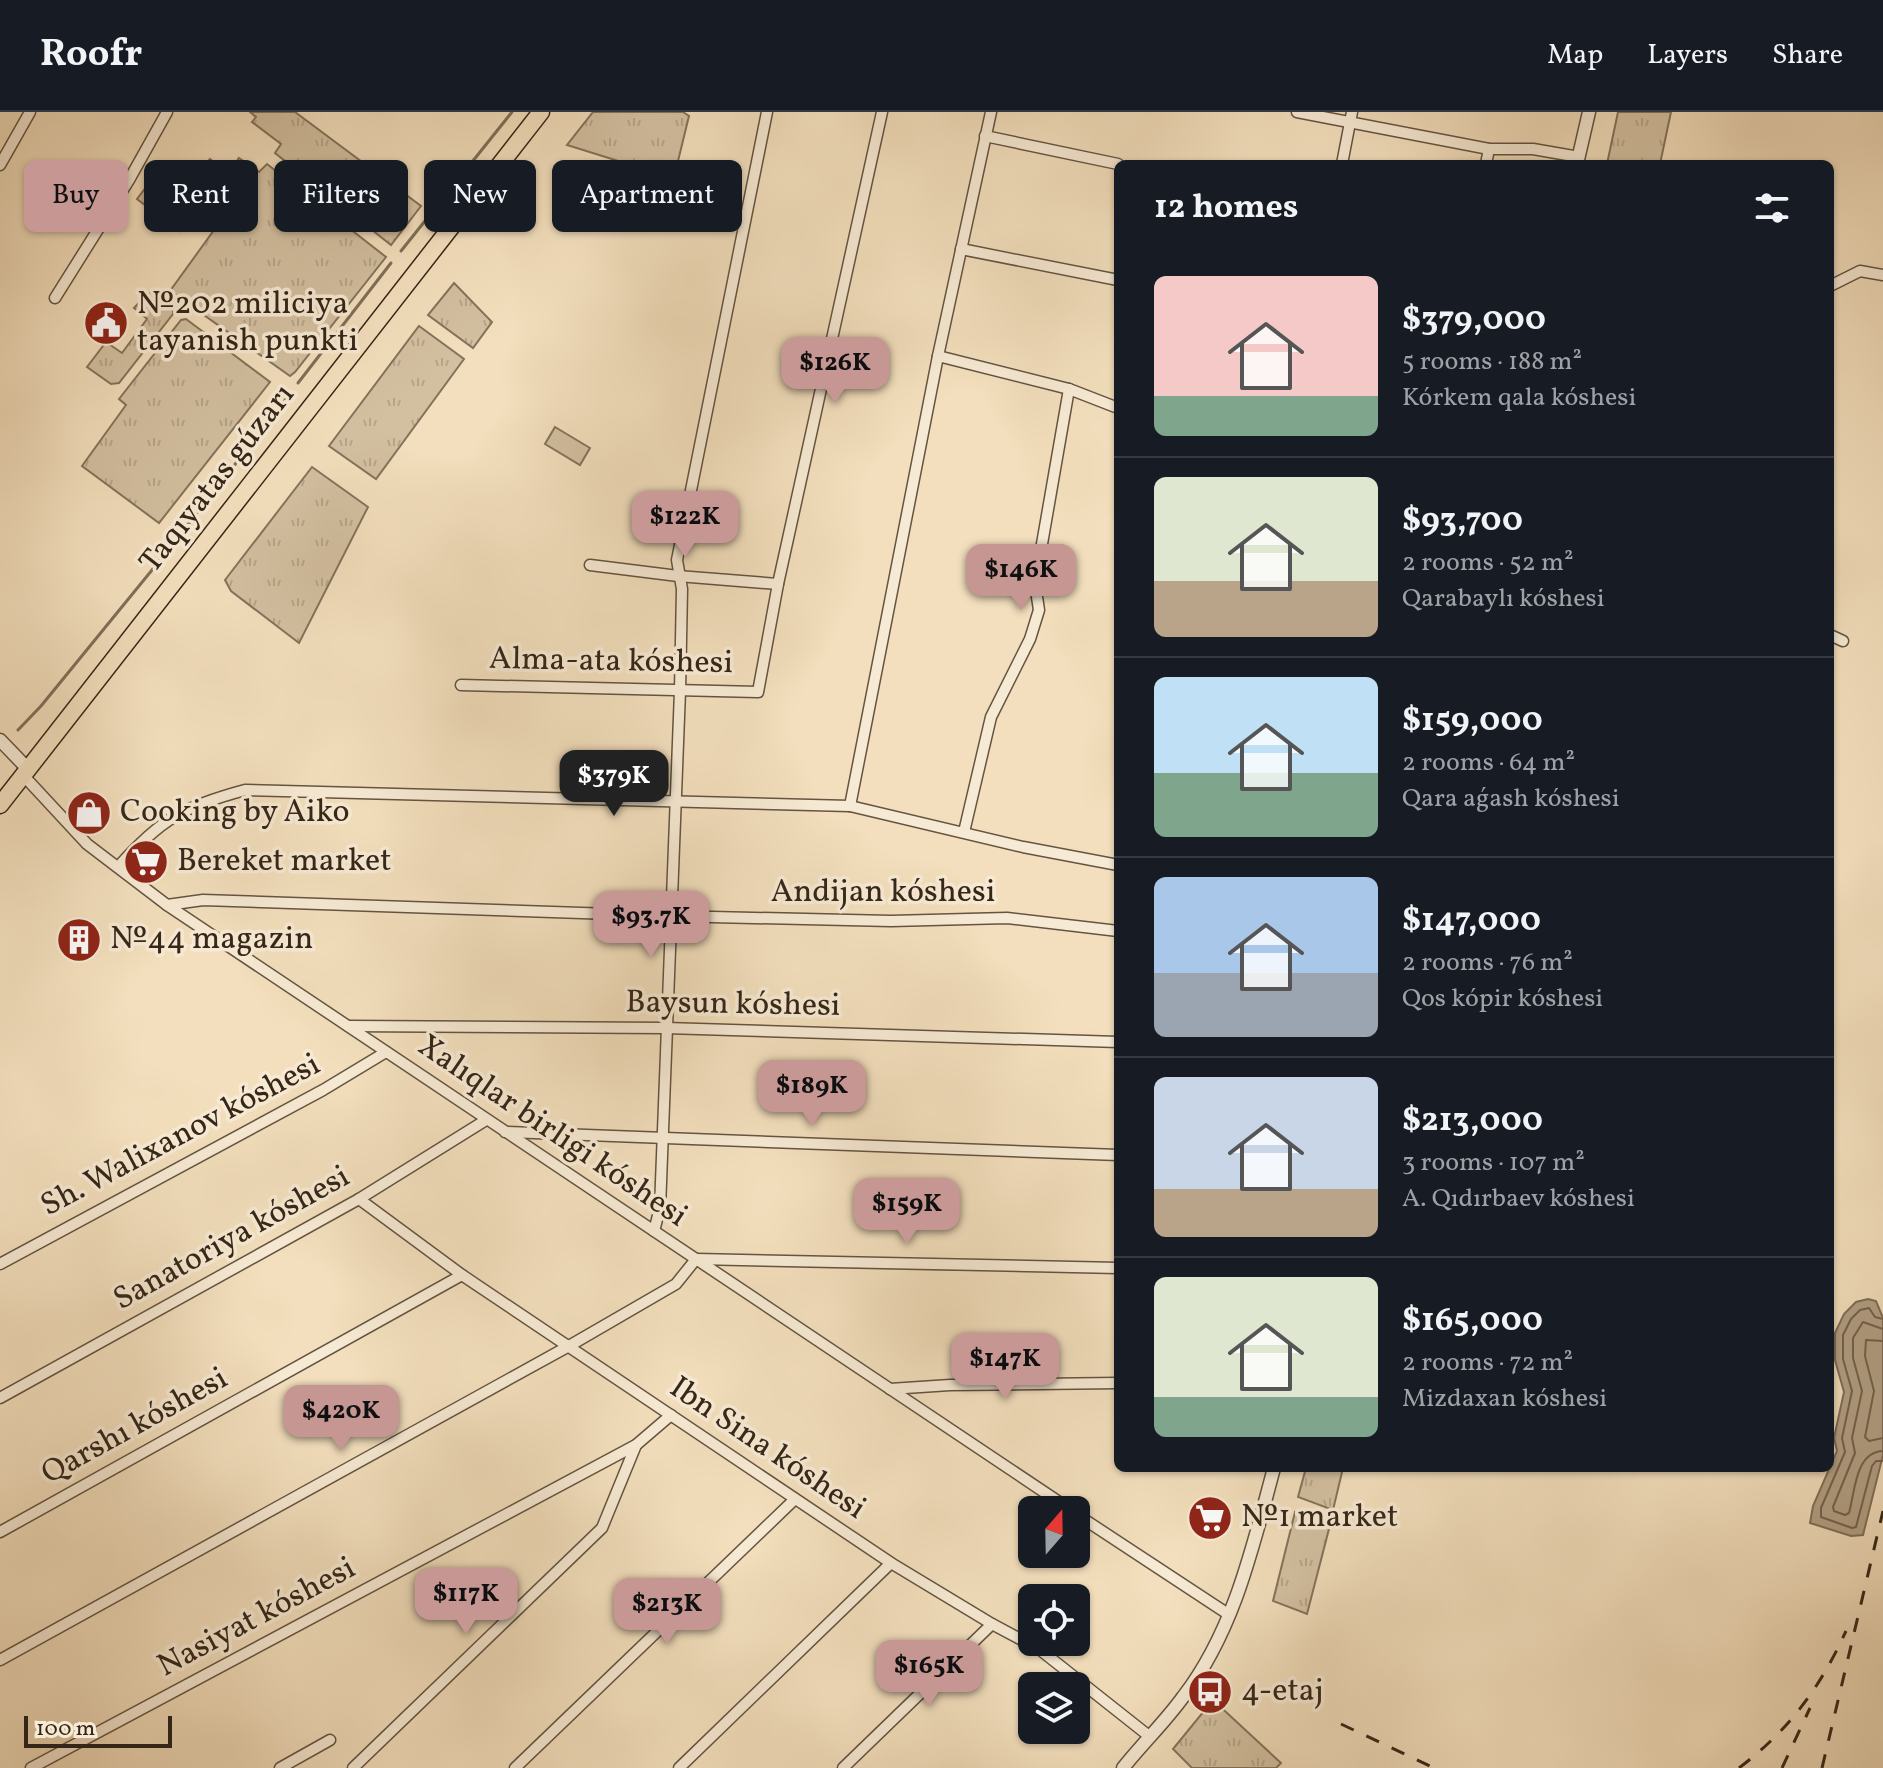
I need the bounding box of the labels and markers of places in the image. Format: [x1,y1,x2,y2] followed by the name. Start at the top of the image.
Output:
[137,283,358,364] place label: №202 miliciya tayanish punkti
[82,299,130,347] public building icon: №202 miliciya tayanish punkti
[779,337,891,405] pin: $126K
[629,491,741,559] pin: $122K
[965,544,1077,612] pin: $146K
[558,750,670,818] pin: $379K
[65,789,113,837] shop icon: Cooking by Aiko
[120,791,350,835] place label: Cooking by Aiko
[122,838,170,886] supermarket icon: Bereket market
[177,840,391,884] place label: Bereket market
[586,891,716,959] pin: $93.7K
[55,916,103,964] building icon: №44 magazin
[110,918,313,962] place label: №44 magazin
[756,1060,868,1128] pin: $189K
[851,1178,963,1246] pin: $159K
[949,1333,1061,1401] pin: $147K
[285,1385,397,1453] pin: $420K
[1186,1494,1234,1542] supermarket icon: №1 market
[1241,1496,1398,1540] place label: №1 market
[410,1568,522,1636] pin: $117K
[611,1578,723,1646] pin: $213K
[873,1640,985,1708] pin: $165K
[1186,1668,1234,1716] bus stop icon: 4-etaj
[1241,1670,1324,1714] place label: 4-etaj

